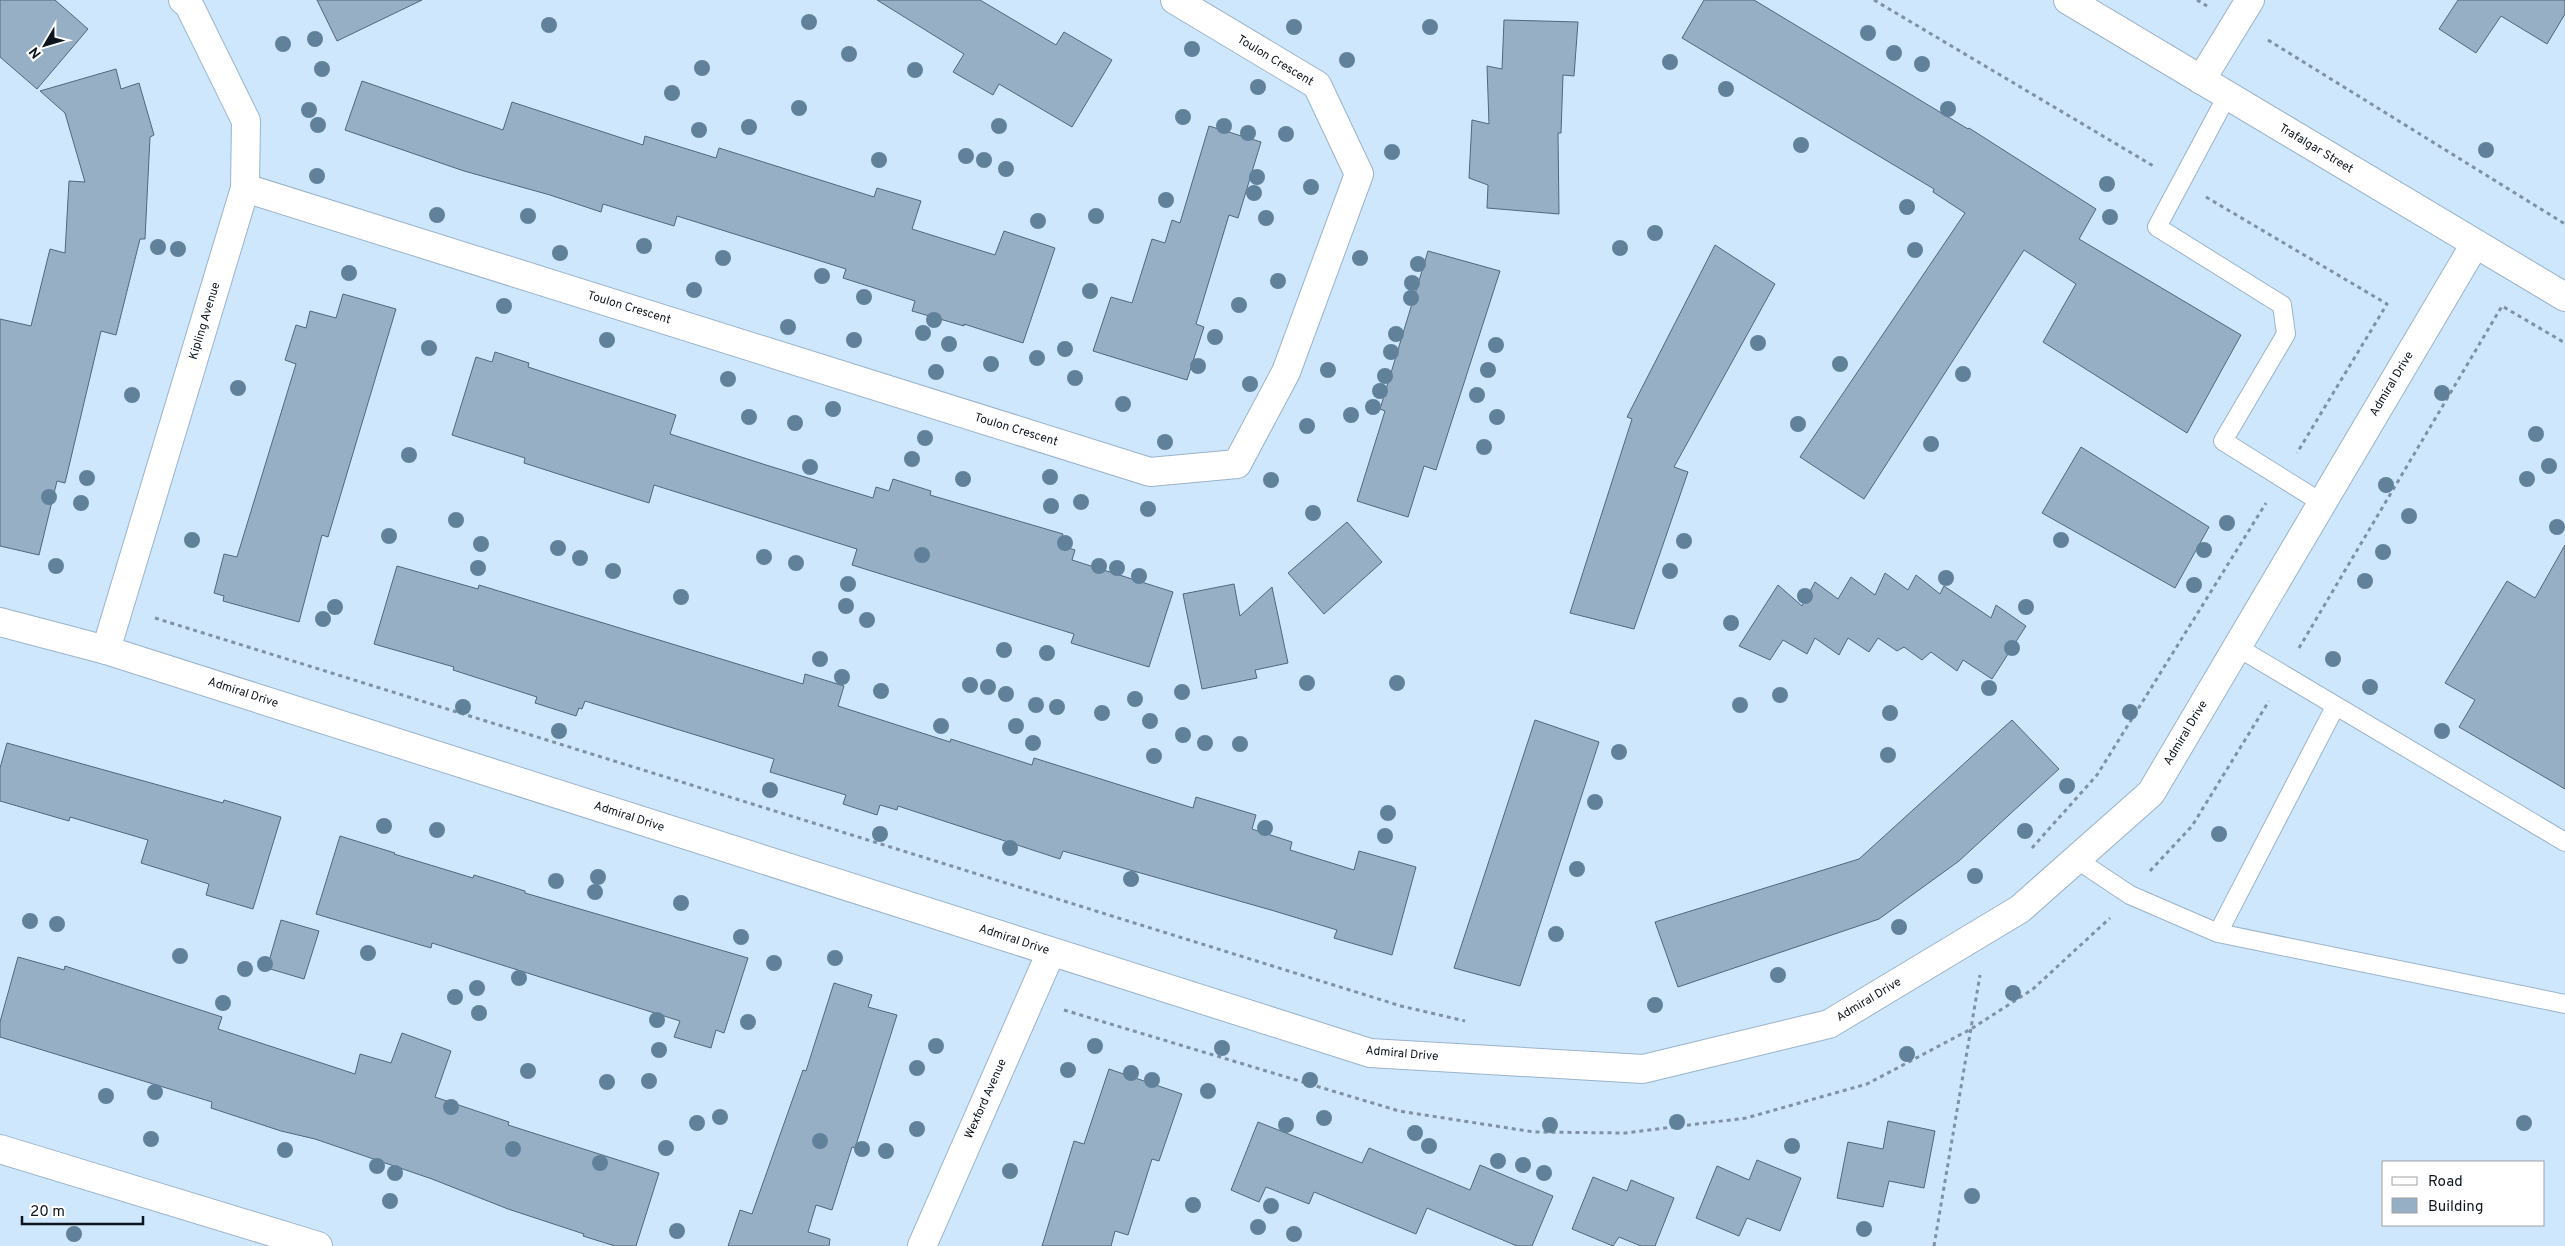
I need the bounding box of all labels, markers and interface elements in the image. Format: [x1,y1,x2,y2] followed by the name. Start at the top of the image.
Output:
[20,20,70,70] north arrow
[1234,32,1316,90] street label: Toulon Crescent
[26,43,46,61] text: N
[2276,121,2356,177] street label: Trafalgar Street
[186,280,224,362] street label: Kipling Avenue
[585,288,673,328] street label: Toulon Crescent
[2366,349,2418,419] street label: Admiral Drive
[972,410,1060,450] street label: Toulon Crescent
[206,674,280,712] street label: Admiral Drive
[2160,698,2212,768] street label: Admiral Drive
[592,798,666,836] street label: Admiral Drive
[977,921,1051,959] street label: Admiral Drive
[1834,974,1904,1026] street label: Admiral Drive
[1365,1043,1439,1065] street label: Admiral Drive
[961,1056,1011,1142] street label: Wexford Avenue
[2382,1161,2545,1226] legend
[2428,1173,2463,1192] text: Road
[22,1194,144,1226] scale bar
[2428,1198,2483,1217] text: Building
[30,1203,65,1222] text: 20 m

